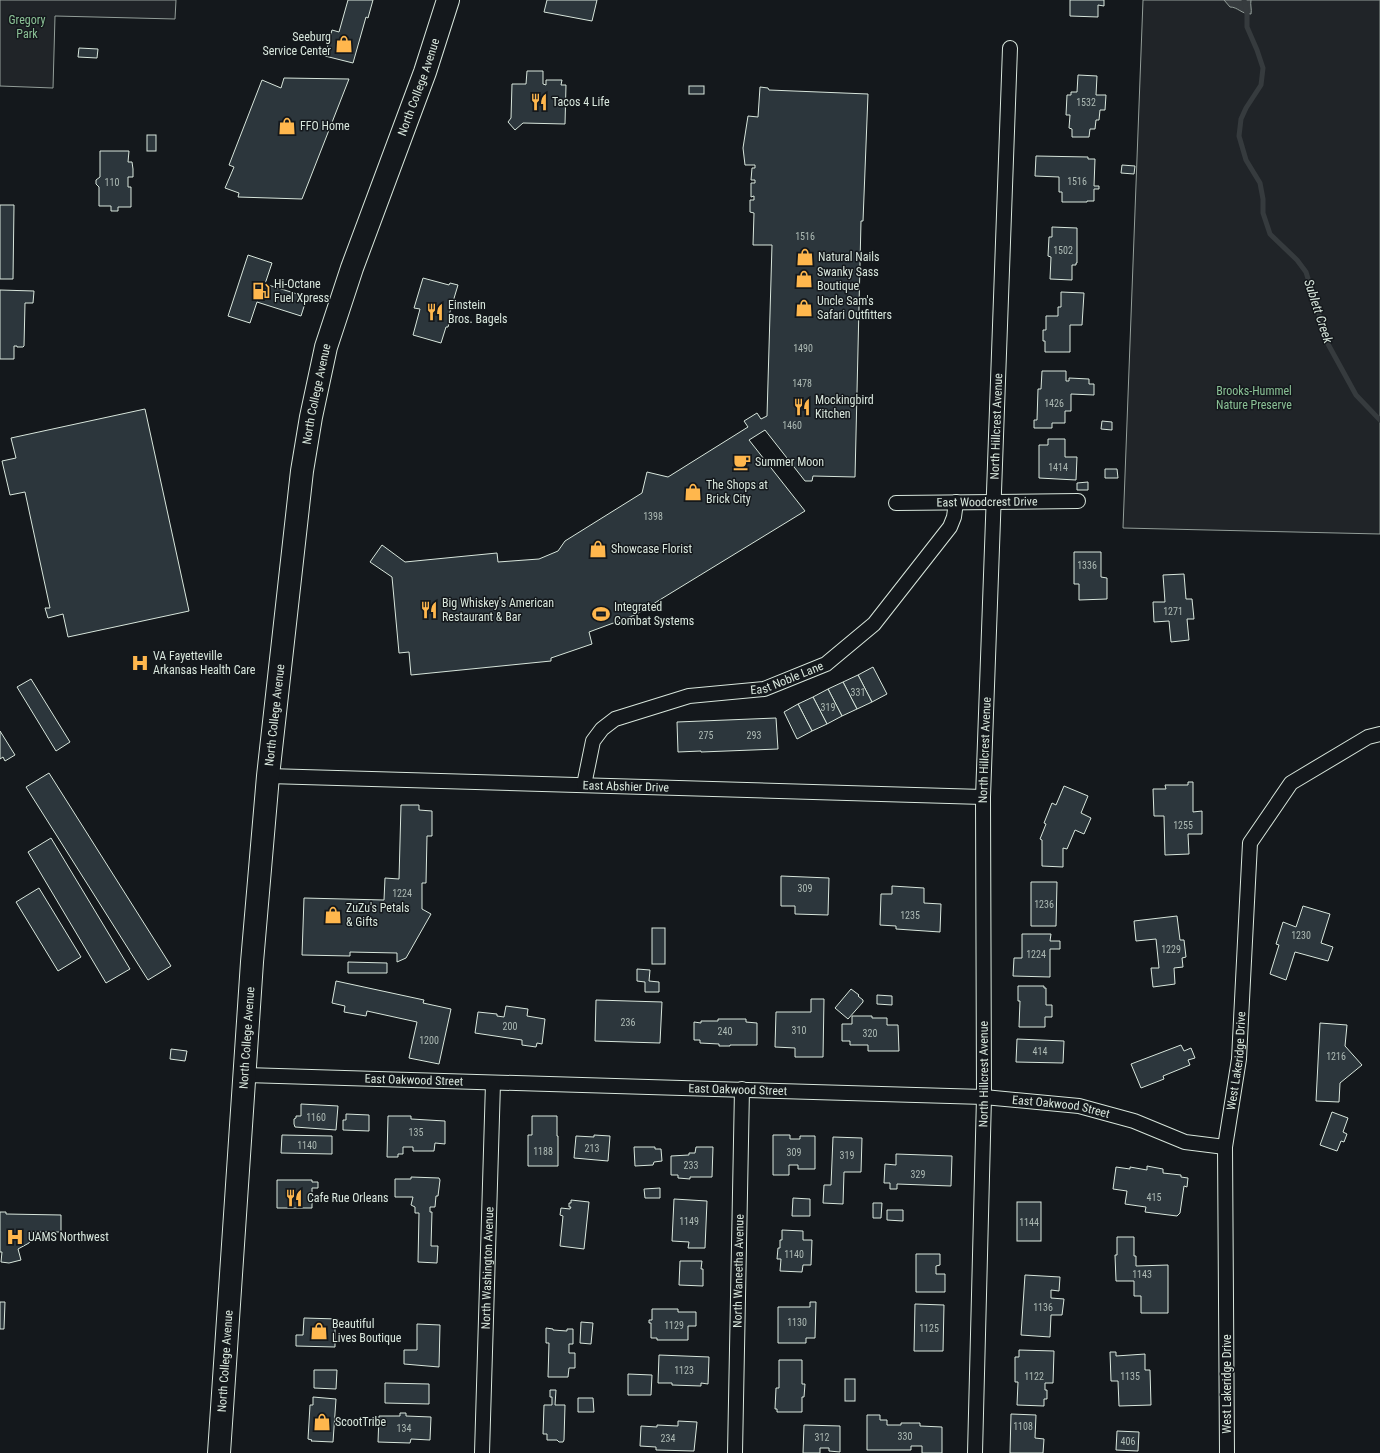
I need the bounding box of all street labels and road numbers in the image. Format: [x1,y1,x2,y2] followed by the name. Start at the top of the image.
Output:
[395,36,442,138] street label: North College Avenue
[300,341,334,445] street label: North College Avenue
[987,373,1005,480] street label: North Hillcrest Avenue
[936,494,1038,510] street label: East Woodcrest Drive
[750,659,826,697] street label: East Noble Lane
[262,663,287,767] street label: North College Avenue
[976,696,994,803] street label: North Hillcrest Avenue
[582,778,670,795] street label: East Abshier Drive
[236,986,257,1090] street label: North College Avenue
[1224,1011,1248,1111] street label: West Lakeridge Drive
[976,1021,991,1127] street label: North Hillcrest Avenue
[364,1072,464,1089] street label: East Oakwood Street
[688,1081,788,1098] street label: East Oakwood Street
[1012,1093,1112,1121] street label: East Oakwood Street
[479,1206,496,1330] street label: North Washington Avenue
[730,1214,747,1328] street label: North Waneetha Avenue
[215,1309,236,1413] street label: North College Avenue
[1220,1334,1234,1434] street label: West Lakeridge Drive

